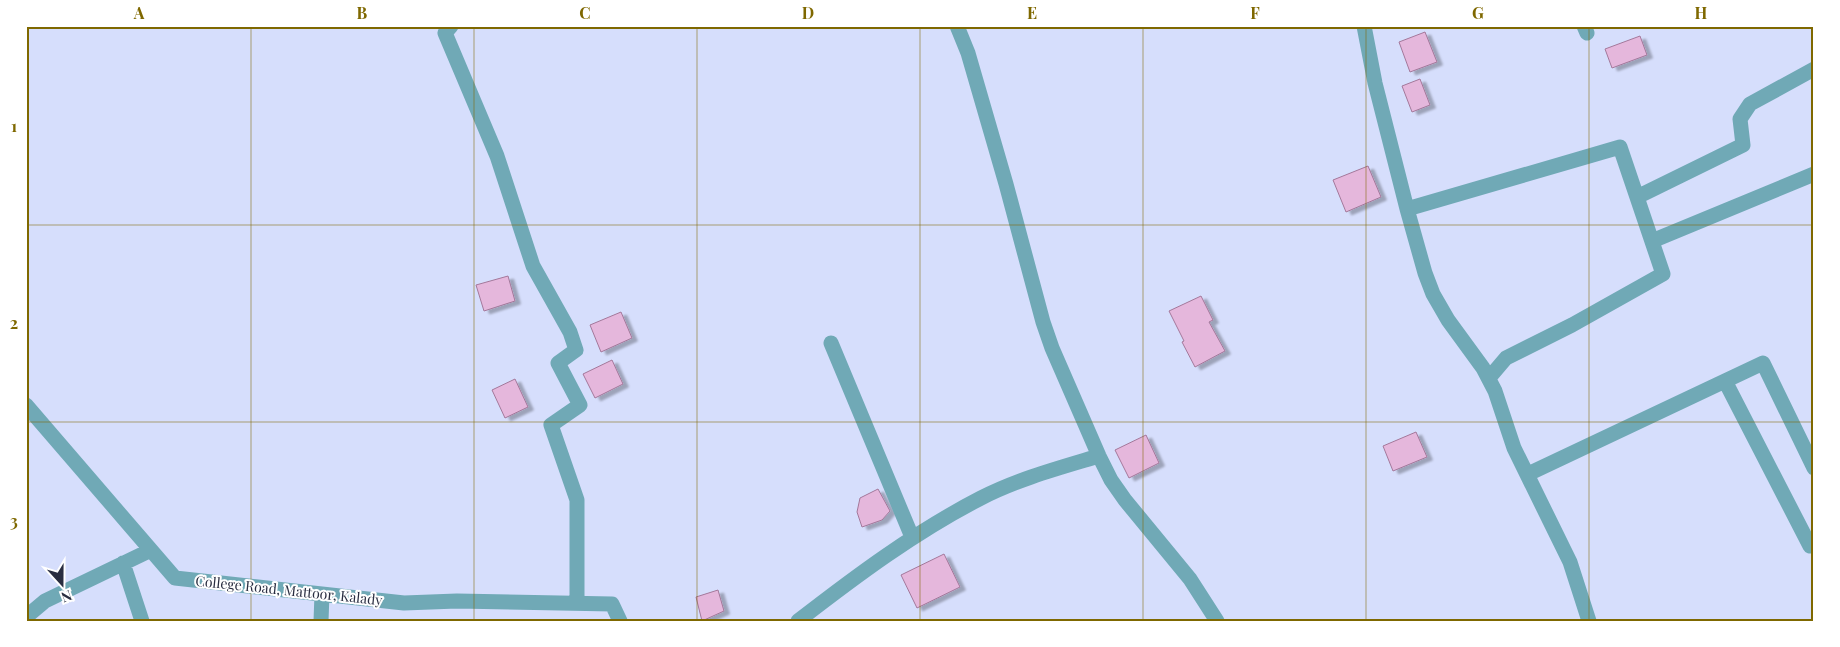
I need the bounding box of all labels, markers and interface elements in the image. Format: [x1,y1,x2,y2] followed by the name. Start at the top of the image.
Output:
[133,2,145,23] text: A
[357,2,368,23] text: B
[579,2,591,23] text: C
[802,2,814,23] text: D
[1027,2,1037,23] text: E
[1250,2,1260,23] text: F
[1472,2,1484,23] text: G
[1695,2,1708,23] text: H
[11,115,17,136] text: 1
[10,312,18,333] text: 2
[10,510,18,531] text: 3
[38,560,88,610] north arrow
[195,571,383,609] street label: College Road, Mattoor, Kalady
[59,586,75,607] text: N

